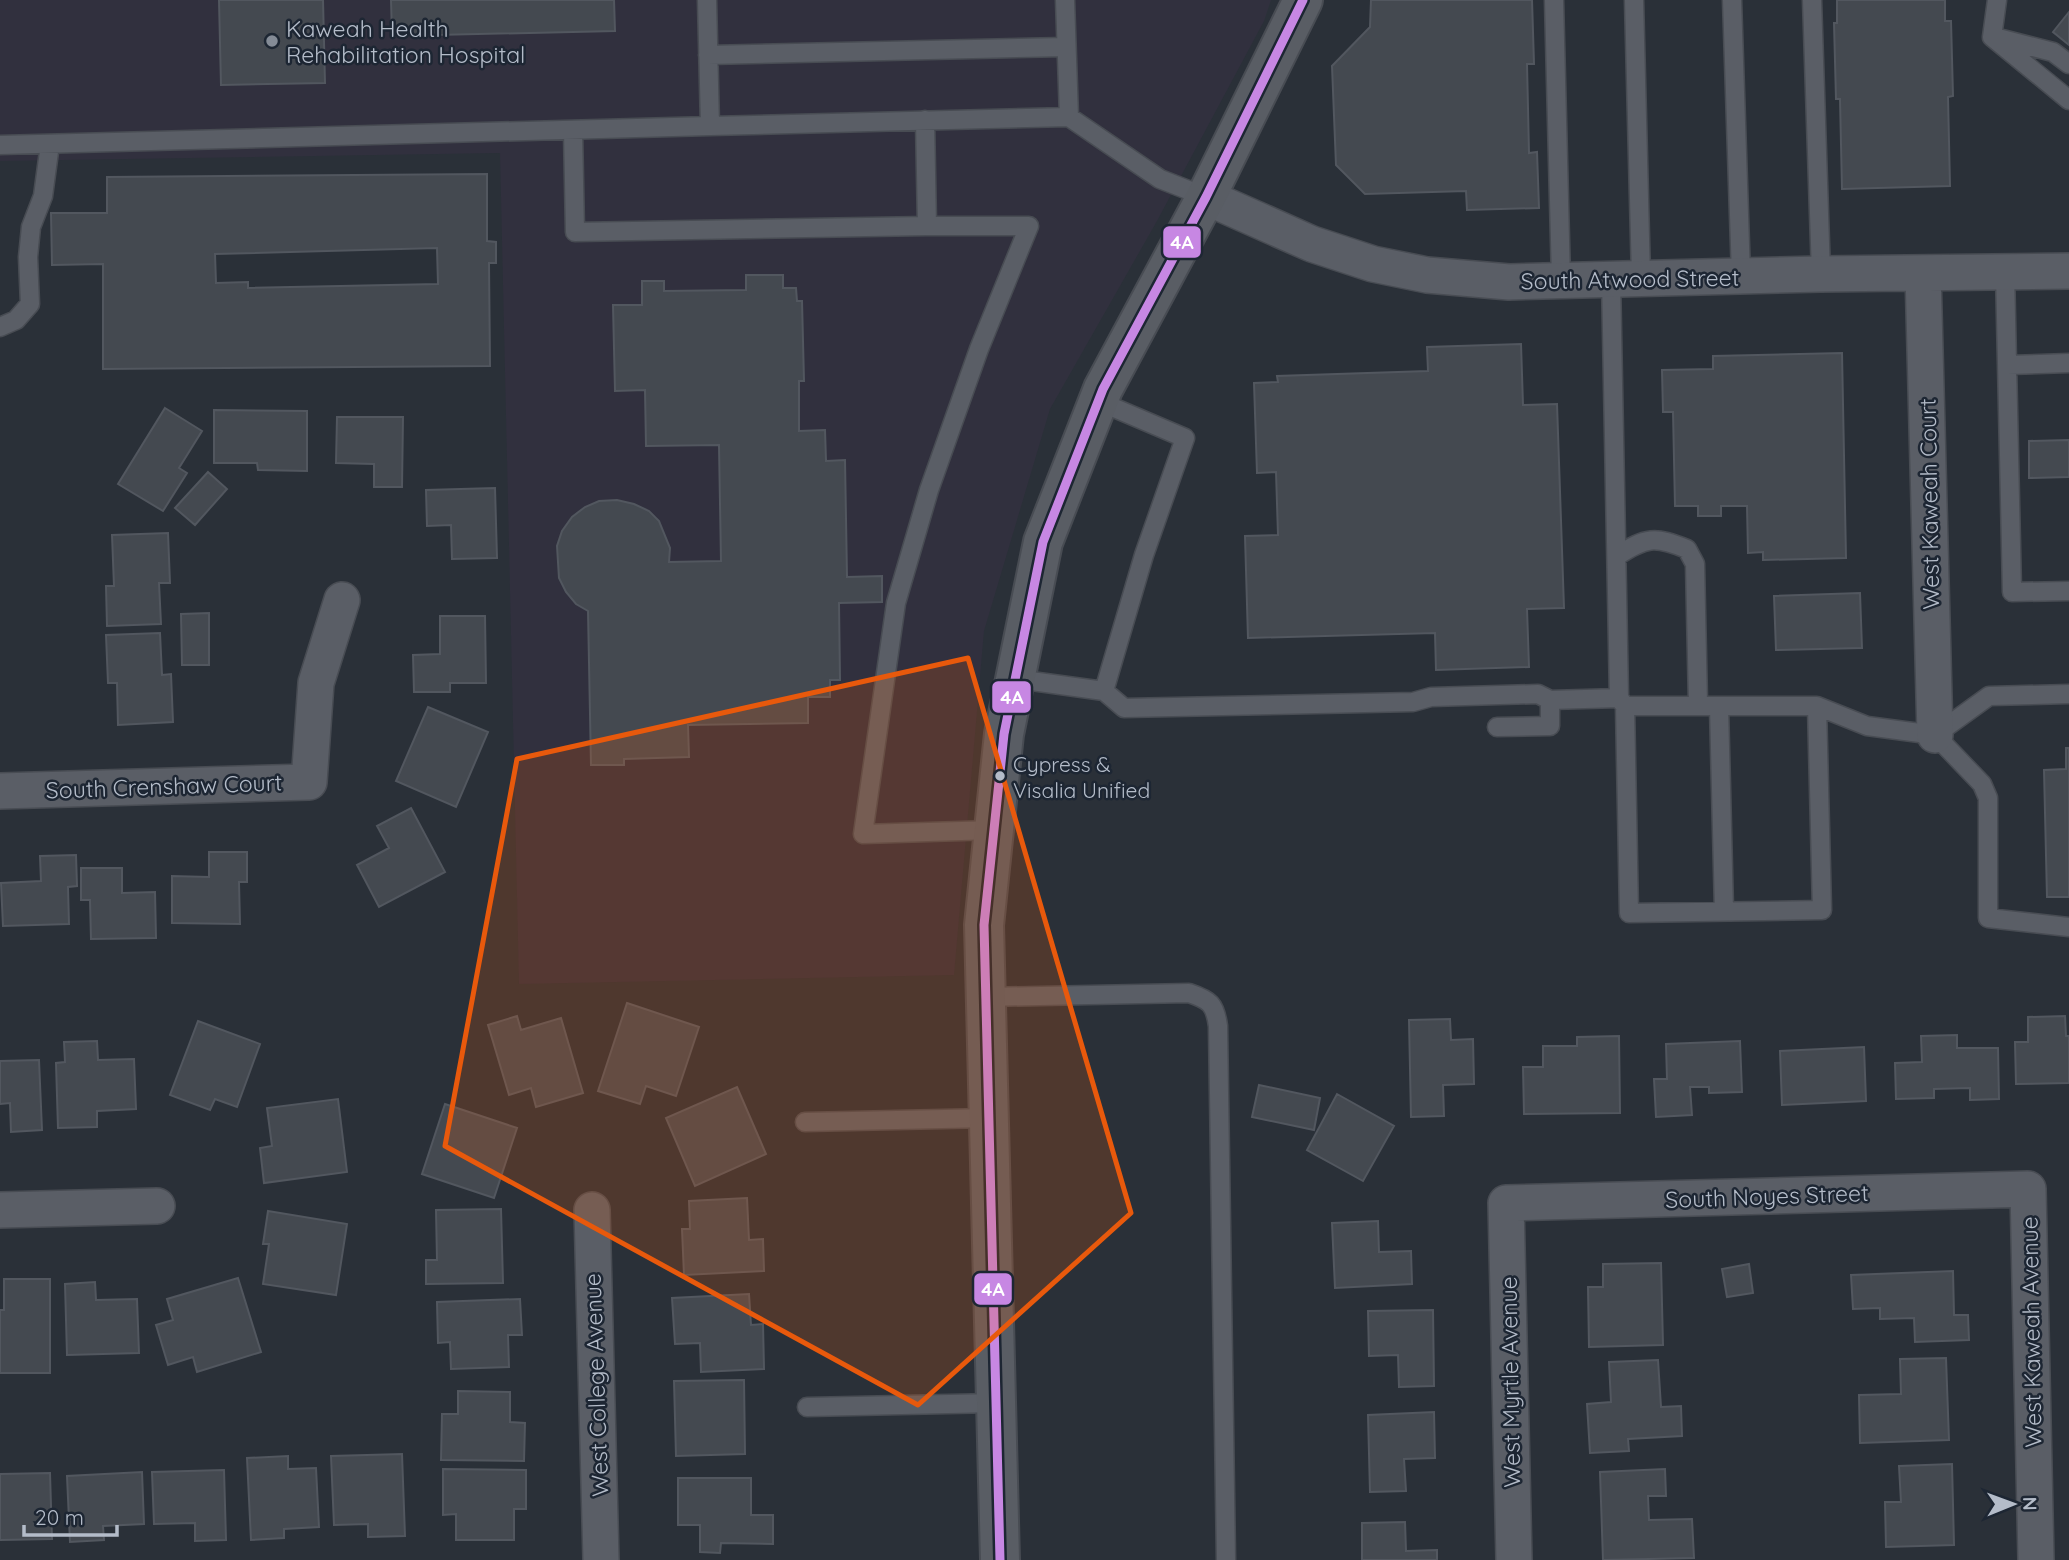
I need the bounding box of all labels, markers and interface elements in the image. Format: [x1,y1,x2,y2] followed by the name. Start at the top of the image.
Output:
[286,14,525,69] place label: Kaweah Health Rehabilitation Hospital
[264,33,280,49] marker: Kaweah Health Rehabilitation Hospital
[1162,225,1202,259] line badge: 4A
[1170,230,1194,254] text: 4A
[1520,263,1740,295] street label: South Atwood Street
[1913,398,1945,610] street label: West Kaweah Court
[991,680,1032,714] line badge: 4A
[1000,685,1024,709] text: 4A
[1013,751,1150,803] place label: Cypress & Visalia Unified
[45,767,283,805] street label: South Crenshaw Court
[993,769,1007,783] marker: Cypress & Visalia Unified
[1665,1178,1869,1214] street label: South Noyes Street
[2014,1216,2048,1448] street label: West Kaweah Avenue
[973,1272,1013,1306] line badge: 4A
[578,1273,614,1497] street label: West College Avenue
[1494,1276,1526,1488] street label: West Myrtle Avenue
[981,1277,1005,1301] text: 4A
[1978,1469,2048,1539] north arrow
[24,1494,117,1538] scale bar
[2018,1497,2042,1511] text: N
[35,1504,84,1530] text: 20 m

